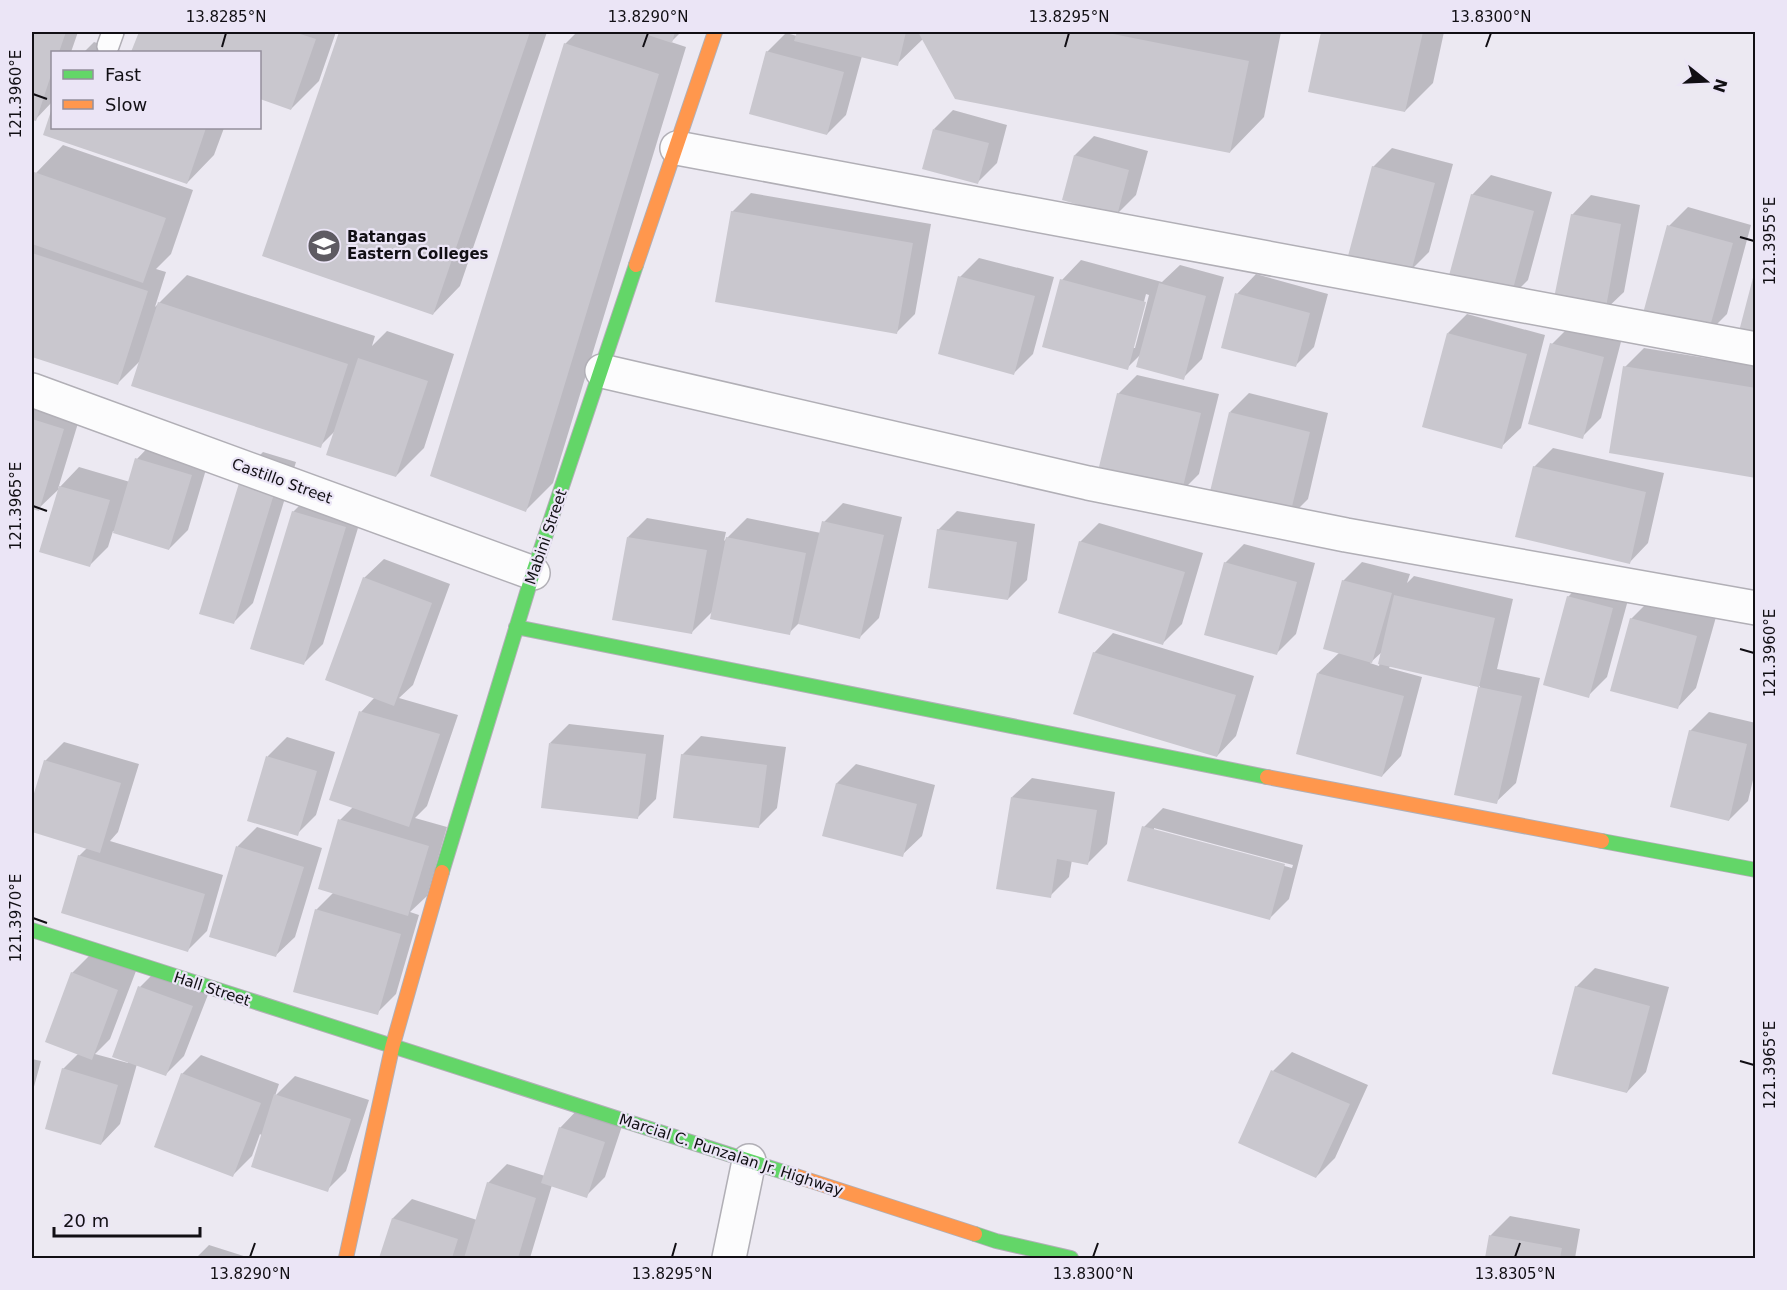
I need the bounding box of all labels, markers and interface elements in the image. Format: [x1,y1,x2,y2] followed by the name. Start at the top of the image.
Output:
[186,8,266,26] text: 13.8285°N
[608,8,688,26] text: 13.8290°N
[1029,8,1109,26] text: 13.8295°N
[1451,8,1531,26] text: 13.8300°N
[7,50,25,138] text: 121.3960°E
[51,51,261,129] legend
[1676,51,1736,111] north arrow
[105,64,141,85] text: Fast
[1709,76,1731,95] text: N
[105,94,147,115] text: Slow
[1761,197,1779,285] text: 121.3955°E
[306,228,342,264] school or university icon: Batangas Eastern Colleges
[347,228,489,263] place label: Batangas Eastern Colleges
[229,455,335,508] street label: Castillo Street
[7,462,25,550] text: 121.3965°E
[521,487,571,587] street label: Mabini Street
[1761,609,1779,697] text: 121.3960°E
[7,874,25,962] text: 121.3970°E
[172,968,253,1010] street label: Hall Street
[1761,1021,1779,1109] text: 121.3965°E
[617,1110,845,1200] street label: Marcial C. Punzalan Jr. Highway
[54,1200,200,1238] scale bar
[63,1210,109,1231] text: 20 m
[210,1265,290,1283] text: 13.8290°N
[632,1265,712,1283] text: 13.8295°N
[1053,1265,1133,1283] text: 13.8300°N
[1475,1265,1555,1283] text: 13.8305°N

